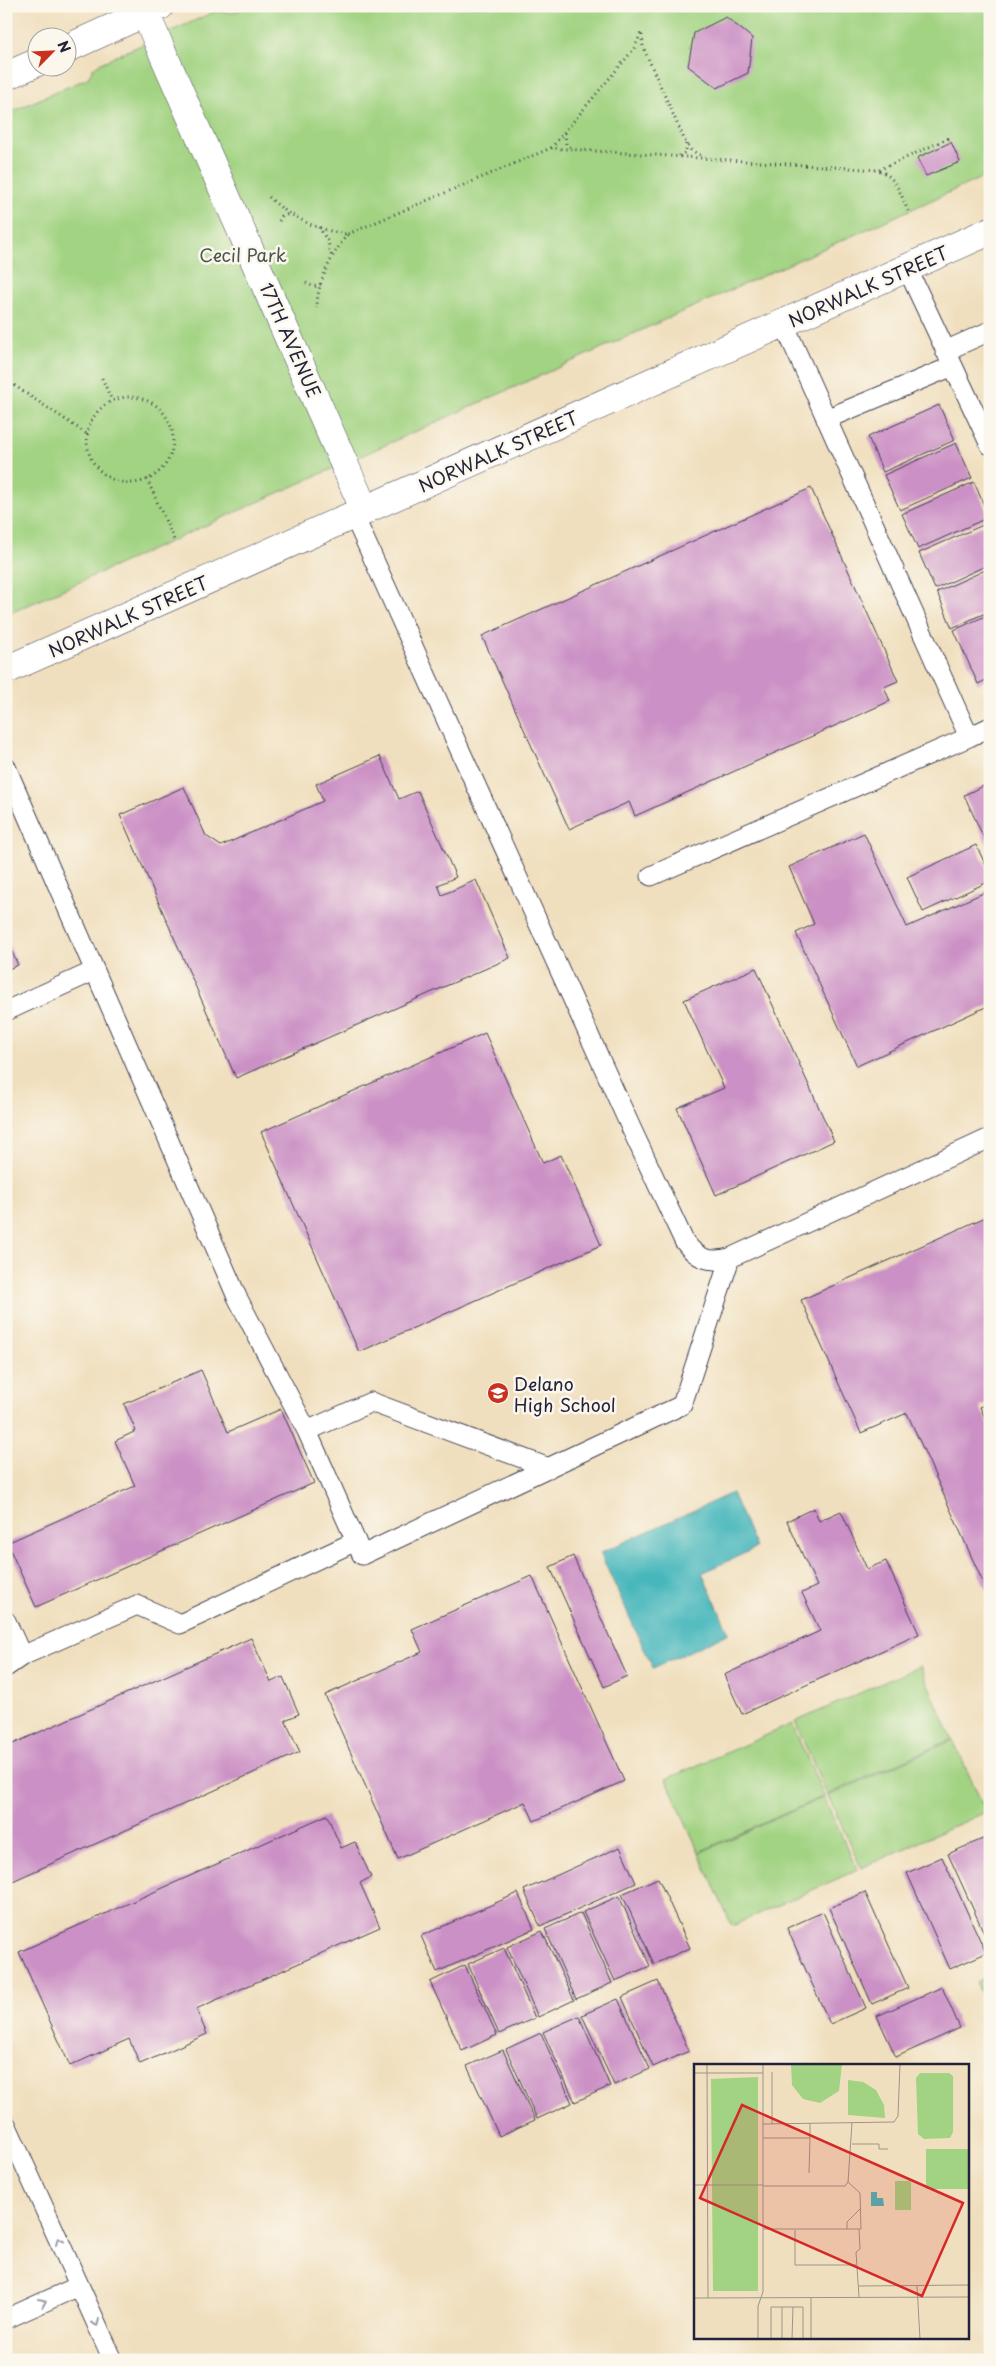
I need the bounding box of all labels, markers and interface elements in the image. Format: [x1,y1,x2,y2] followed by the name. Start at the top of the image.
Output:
[28,28,78,78] north arrow
[52,37,76,56] text: N
[784,238,953,333] street label: NORWALK STREET
[199,241,287,268] park label: Cecil Park
[254,278,328,402] street label: 17TH AVENUE
[414,403,583,498] street label: NORWALK STREET
[44,568,213,663] street label: NORWALK STREET
[514,1370,616,1418] place label: Delano High School
[486,1381,510,1405] school or university icon: Delano High School
[694,2064,968,2338] inset map
[55,2237,66,2246] one-way arrow
[38,2298,47,2309] one-way arrow
[90,2318,101,2327] one-way arrow

